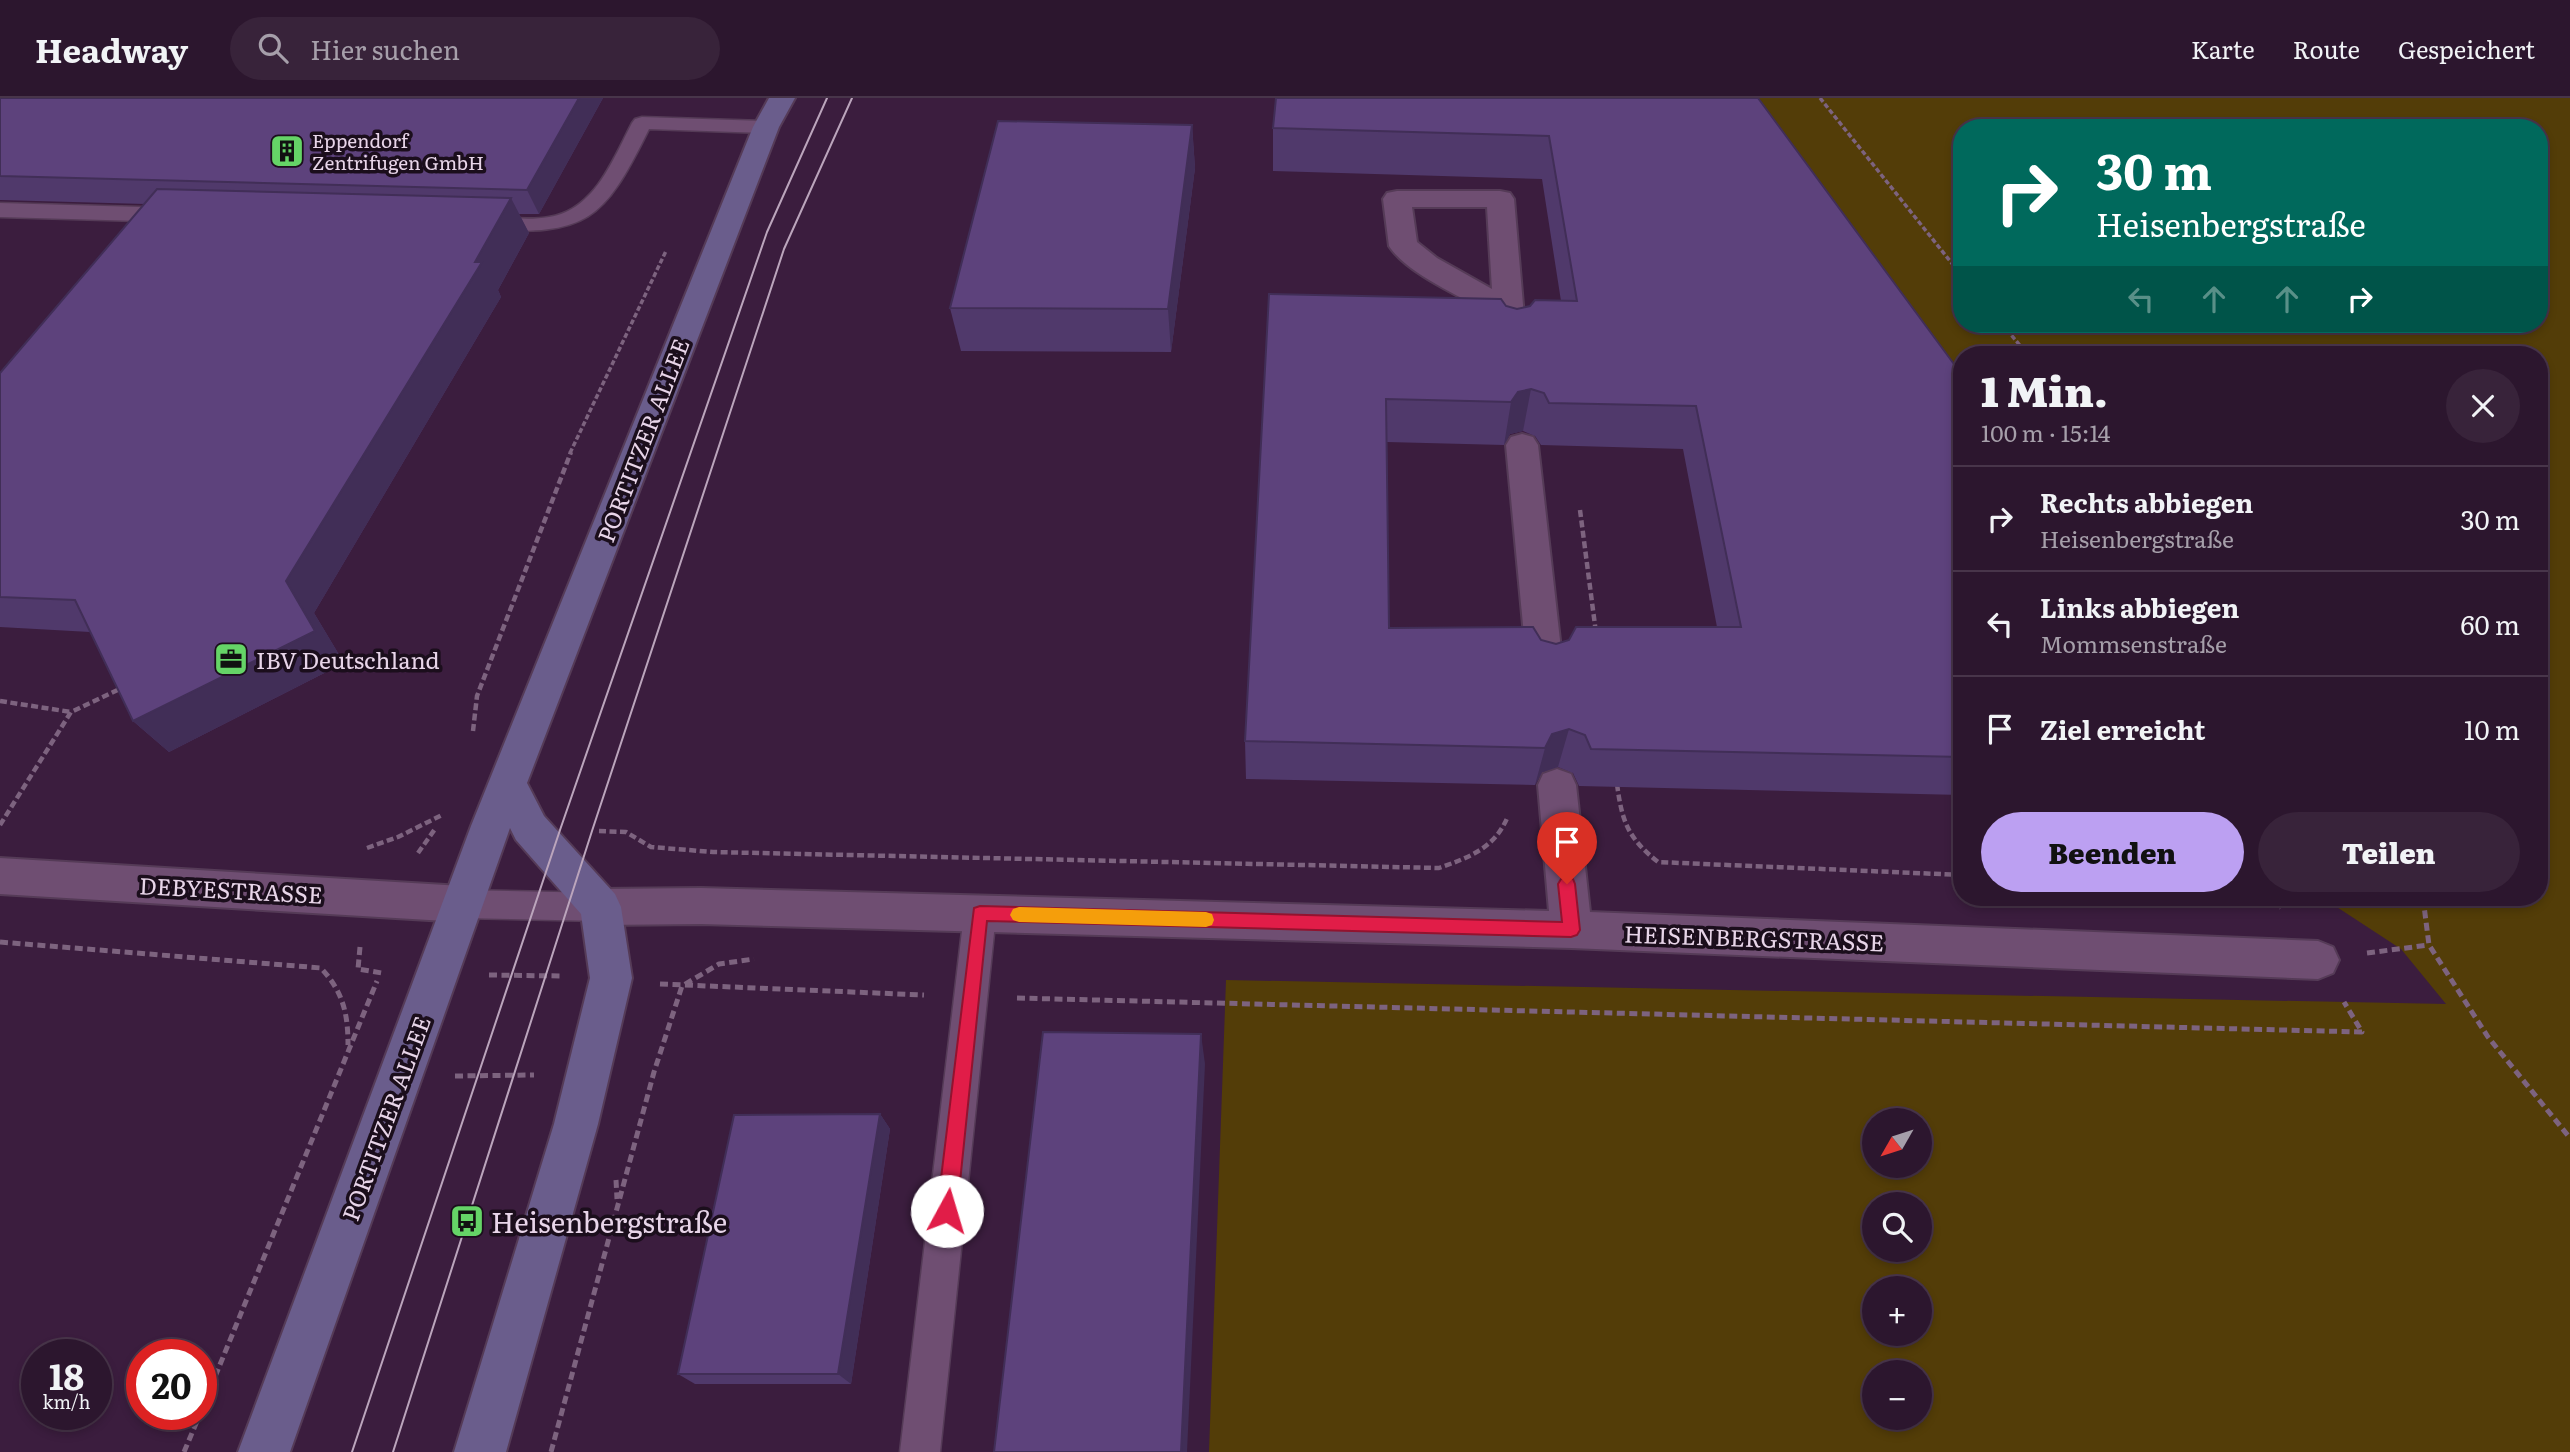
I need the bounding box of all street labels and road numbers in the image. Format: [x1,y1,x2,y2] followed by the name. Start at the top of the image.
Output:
[587,333,697,547] street label: PORTITZER ALLEE
[138,867,324,911] street label: DEBYESTRASSE
[1624,915,1884,959] street label: HEISENBERGSTRASSE
[332,1011,438,1225] street label: PORTITZER ALLEE

